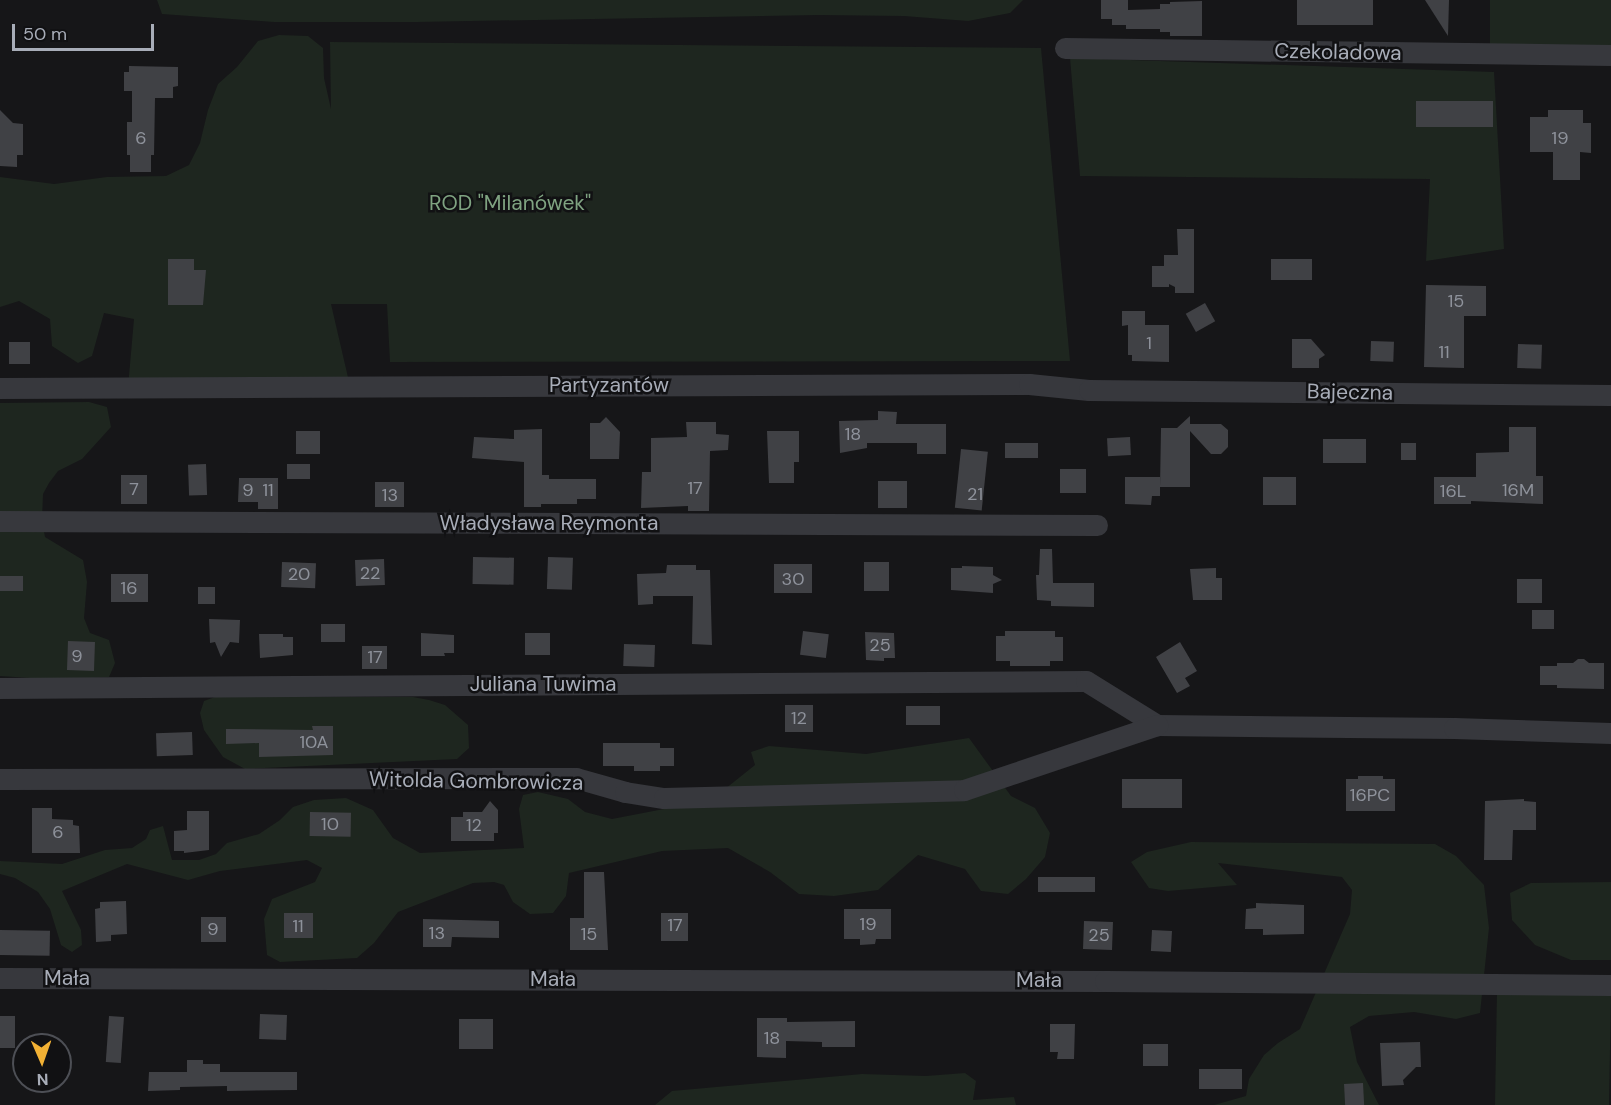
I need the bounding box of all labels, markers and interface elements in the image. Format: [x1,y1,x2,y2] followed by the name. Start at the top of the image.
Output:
[15,12,158,50] scale bar
[23,22,67,46] text: 50 m
[1274,38,1402,66] street label: Czekoladowa
[135,127,147,149] house number: 6
[1552,127,1568,149] house number: 19
[429,190,591,216] park label: ROD "Milanówek"
[1448,290,1464,312] house number: 15
[1146,332,1152,354] house number: 1
[1438,341,1450,363] house number: 11
[549,372,669,398] street label: Partyzantów
[1307,379,1393,405] street label: Bajeczna
[845,423,861,445] house number: 18
[687,477,703,499] house number: 17
[129,478,139,500] house number: 7
[242,479,254,501] house number: 9
[262,479,274,501] house number: 11
[1502,479,1534,501] house number: 16M
[1440,480,1466,502] house number: 16L
[967,483,983,505] house number: 21
[382,484,398,506] house number: 13
[440,510,658,536] street label: Władysława Reymonta
[360,562,380,584] house number: 22
[288,563,310,585] house number: 20
[782,568,804,590] house number: 30
[121,577,137,599] house number: 16
[869,634,891,656] house number: 25
[71,645,83,667] house number: 9
[367,646,383,668] house number: 17
[470,671,616,697] street label: Juliana Tuwima
[791,707,807,729] house number: 12
[299,731,329,753] house number: 10A
[369,767,583,795] street label: Witolda Gombrowicza
[1350,784,1390,806] house number: 16PC
[321,813,339,835] house number: 10
[466,814,482,836] house number: 12
[52,821,64,843] house number: 6
[860,913,876,935] house number: 19
[667,914,683,936] house number: 17
[292,915,304,937] house number: 11
[207,918,219,940] house number: 9
[429,922,445,944] house number: 13
[581,923,597,945] house number: 15
[1088,924,1110,946] house number: 25
[44,965,90,991] street label: Mała
[530,966,576,992] street label: Mała
[1016,967,1062,993] street label: Mała
[764,1027,780,1049] house number: 18
[12,1033,72,1093] north arrow
[36,1069,49,1090] text: N

